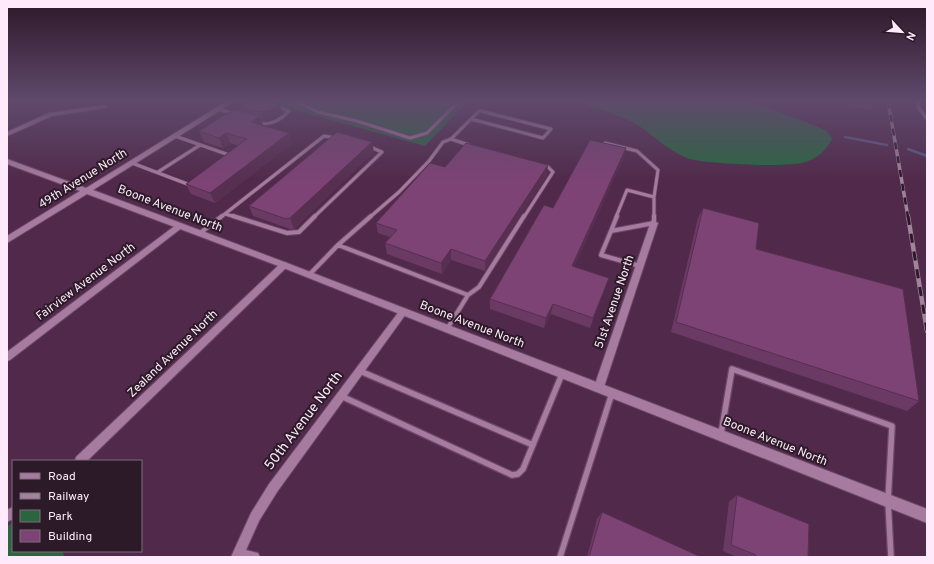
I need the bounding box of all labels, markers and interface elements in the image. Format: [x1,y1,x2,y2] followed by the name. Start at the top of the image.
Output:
[882,12,922,52] north arrow
[902,29,918,43] text: N
[36,145,130,213] street label: 49th Avenue North
[115,182,225,236] street label: Boone Avenue North
[33,239,139,325] street label: Fairview Avenue North
[591,253,639,351] street label: 51st Avenue North
[417,298,527,352] street label: Boone Avenue North
[124,307,222,401] street label: Zealand Avenue North
[261,368,347,474] street label: 50th Avenue North
[720,414,830,470] street label: Boone Avenue North
[12,460,142,552] legend
[48,469,76,485] text: Road
[48,489,89,505] text: Railway
[48,509,73,525] text: Park
[48,529,92,545] text: Building

